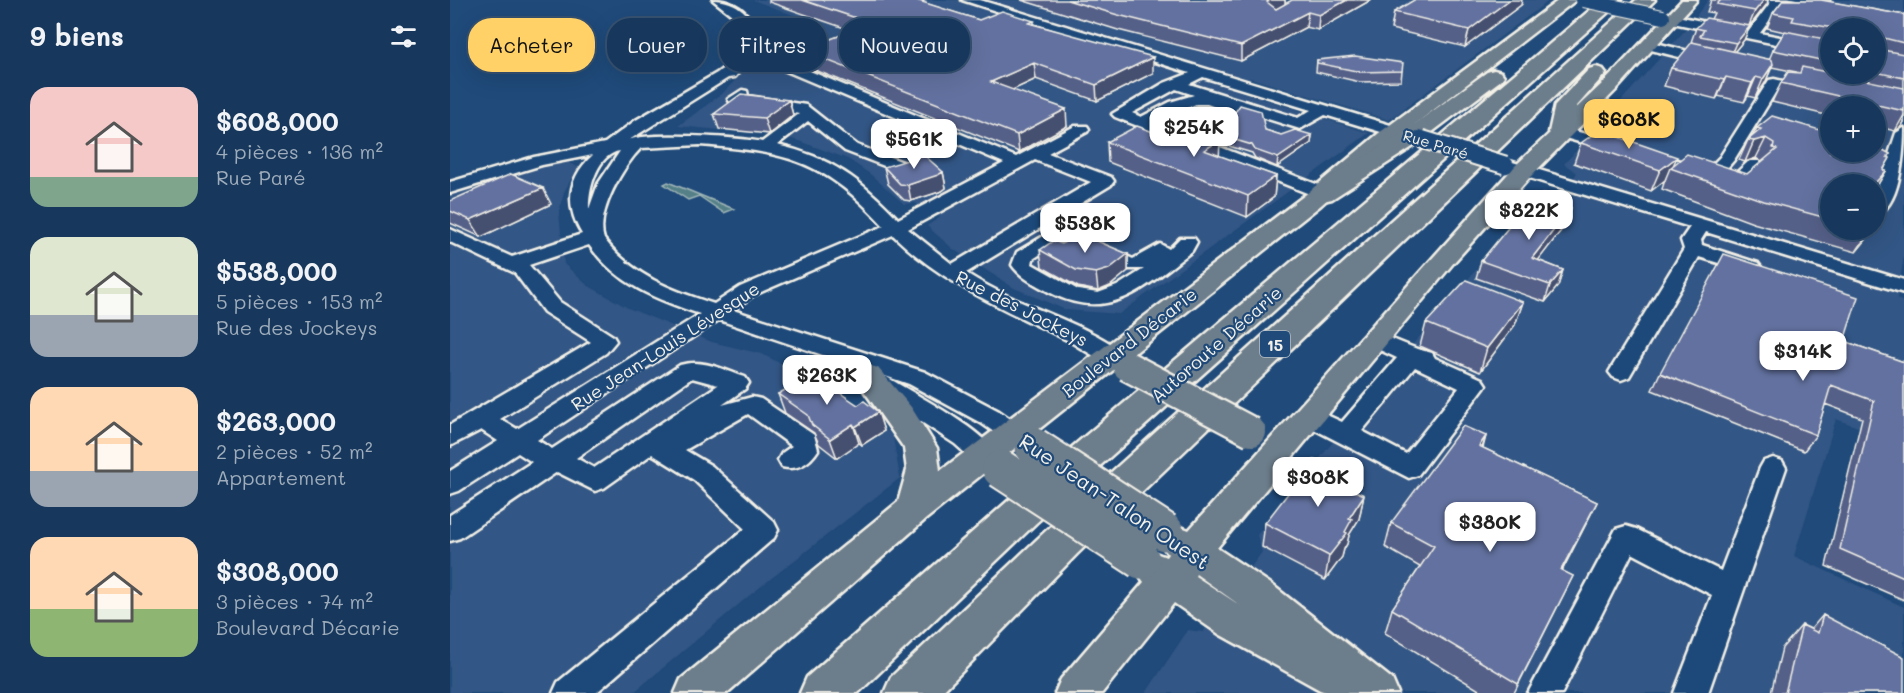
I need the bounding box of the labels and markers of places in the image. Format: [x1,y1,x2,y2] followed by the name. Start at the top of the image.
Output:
[1587,99,1671,150] pin: $608K
[1152,107,1236,158] pin: $254K
[872,119,956,170] pin: $561K
[1487,190,1571,241] pin: $822K
[1043,203,1127,254] pin: $538K
[1761,331,1845,382] pin: $314K
[785,355,869,406] pin: $263K
[1276,457,1360,508] pin: $308K
[1448,502,1532,553] pin: $380K

